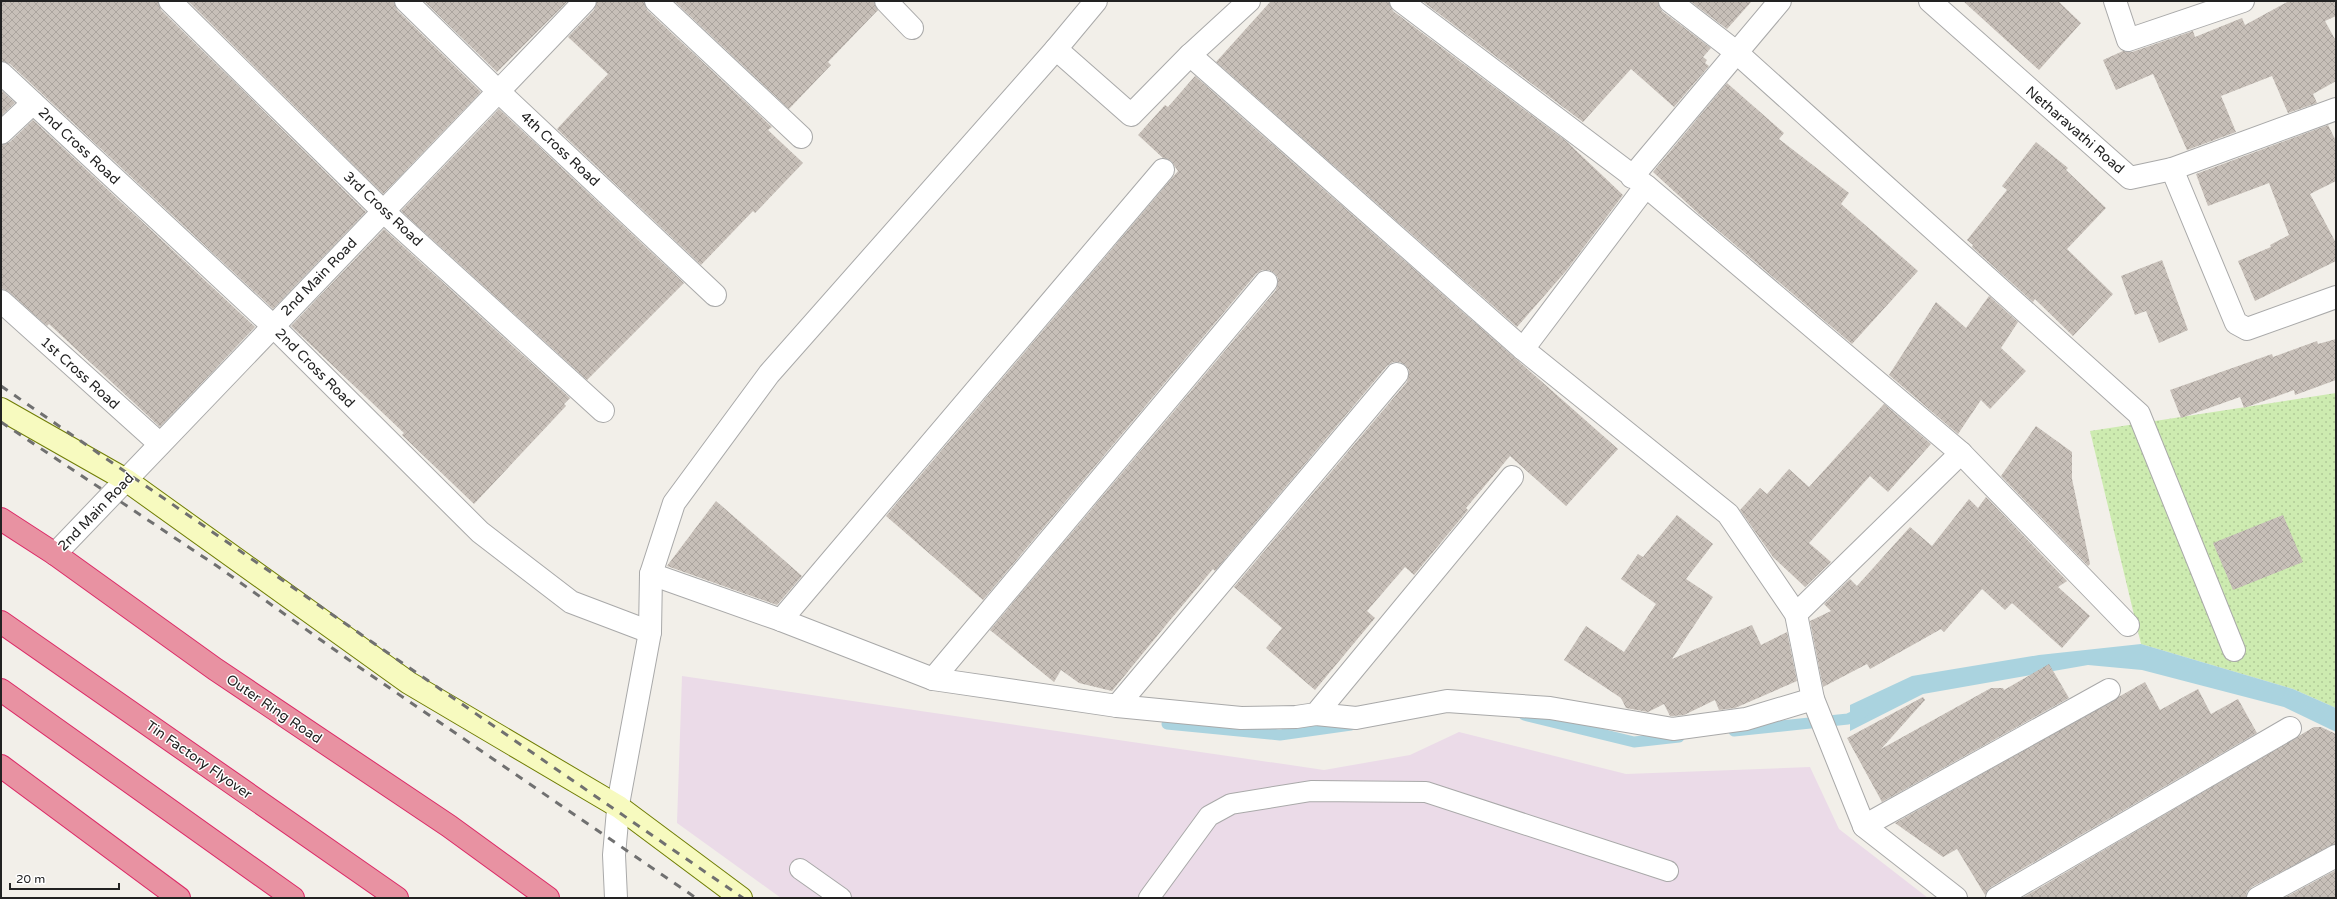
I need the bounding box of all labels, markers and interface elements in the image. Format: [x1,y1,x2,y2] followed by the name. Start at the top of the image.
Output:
[2022,83,2128,177] street label: Netharavathi Road
[35,104,123,188] street label: 2nd Cross Road
[517,108,603,190] street label: 4th Cross Road
[340,168,426,250] street label: 3rd Cross Road
[277,234,361,320] street label: 2nd Main Road
[272,325,358,411] street label: 2nd Cross Road
[37,333,123,413] street label: 1st Cross Road
[54,469,138,555] street label: 2nd Main Road
[223,671,325,747] street label: Outer Ring Road
[143,717,256,803] street label: Tin Factory Flyover
[10,865,119,891] scale bar
[16,872,45,886] text: 20 m

